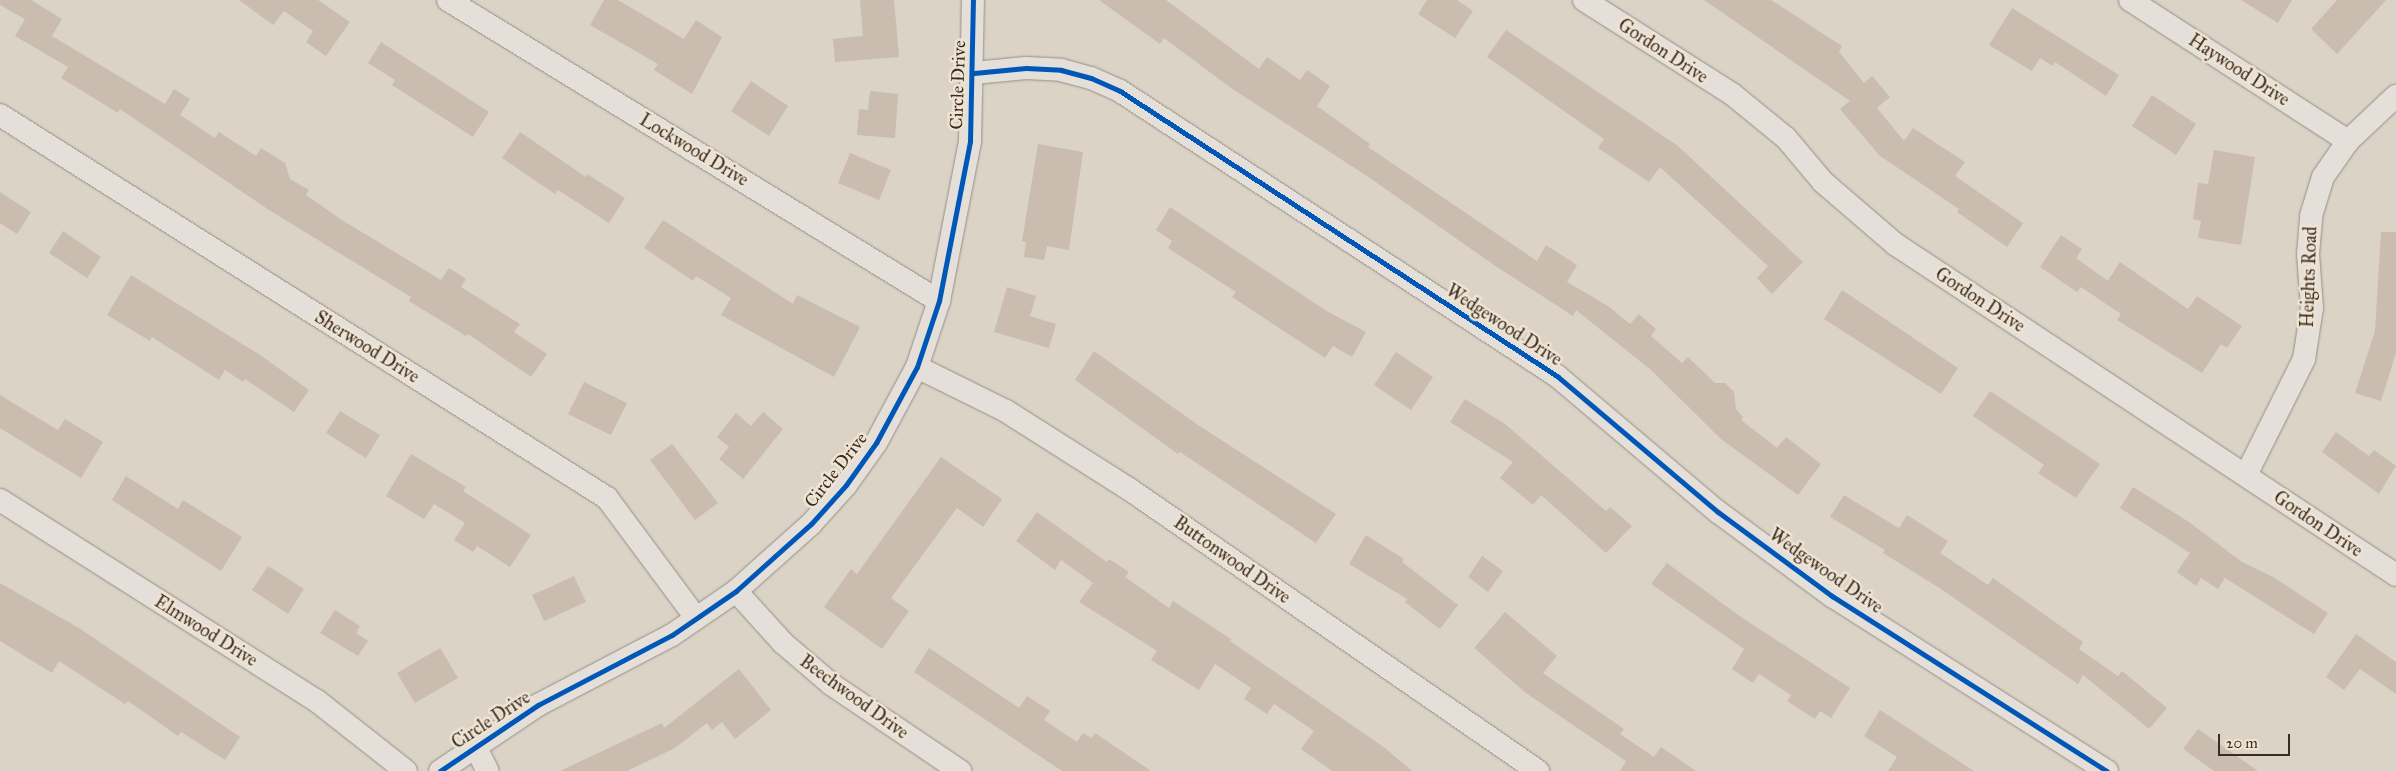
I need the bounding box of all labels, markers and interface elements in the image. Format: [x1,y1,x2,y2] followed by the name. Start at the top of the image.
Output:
[1614,14,1712,88] street label: Gordon Drive
[2184,29,2294,111] street label: Haywood Drive
[946,40,970,130] street label: Circle Drive
[636,109,752,191] street label: Lockwood Drive
[2296,226,2322,328] street label: Heights Road
[1931,263,2029,337] street label: Gordon Drive
[1442,280,1566,370] street label: Wedgewood Drive
[311,306,423,388] street label: Sherwood Drive
[800,428,872,512] street label: Circle Drive
[2269,486,2367,562] street label: Gordon Drive
[1169,512,1295,608] street label: Buttonwood Drive
[1765,524,1887,618] street label: Wedgewood Drive
[151,591,261,671] street label: Elmwood Drive
[796,650,912,744] street label: Beechwood Drive
[448,687,534,753] street label: Circle Drive
[2221,724,2294,756] scale bar
[2226,734,2258,752] text: 20 m

